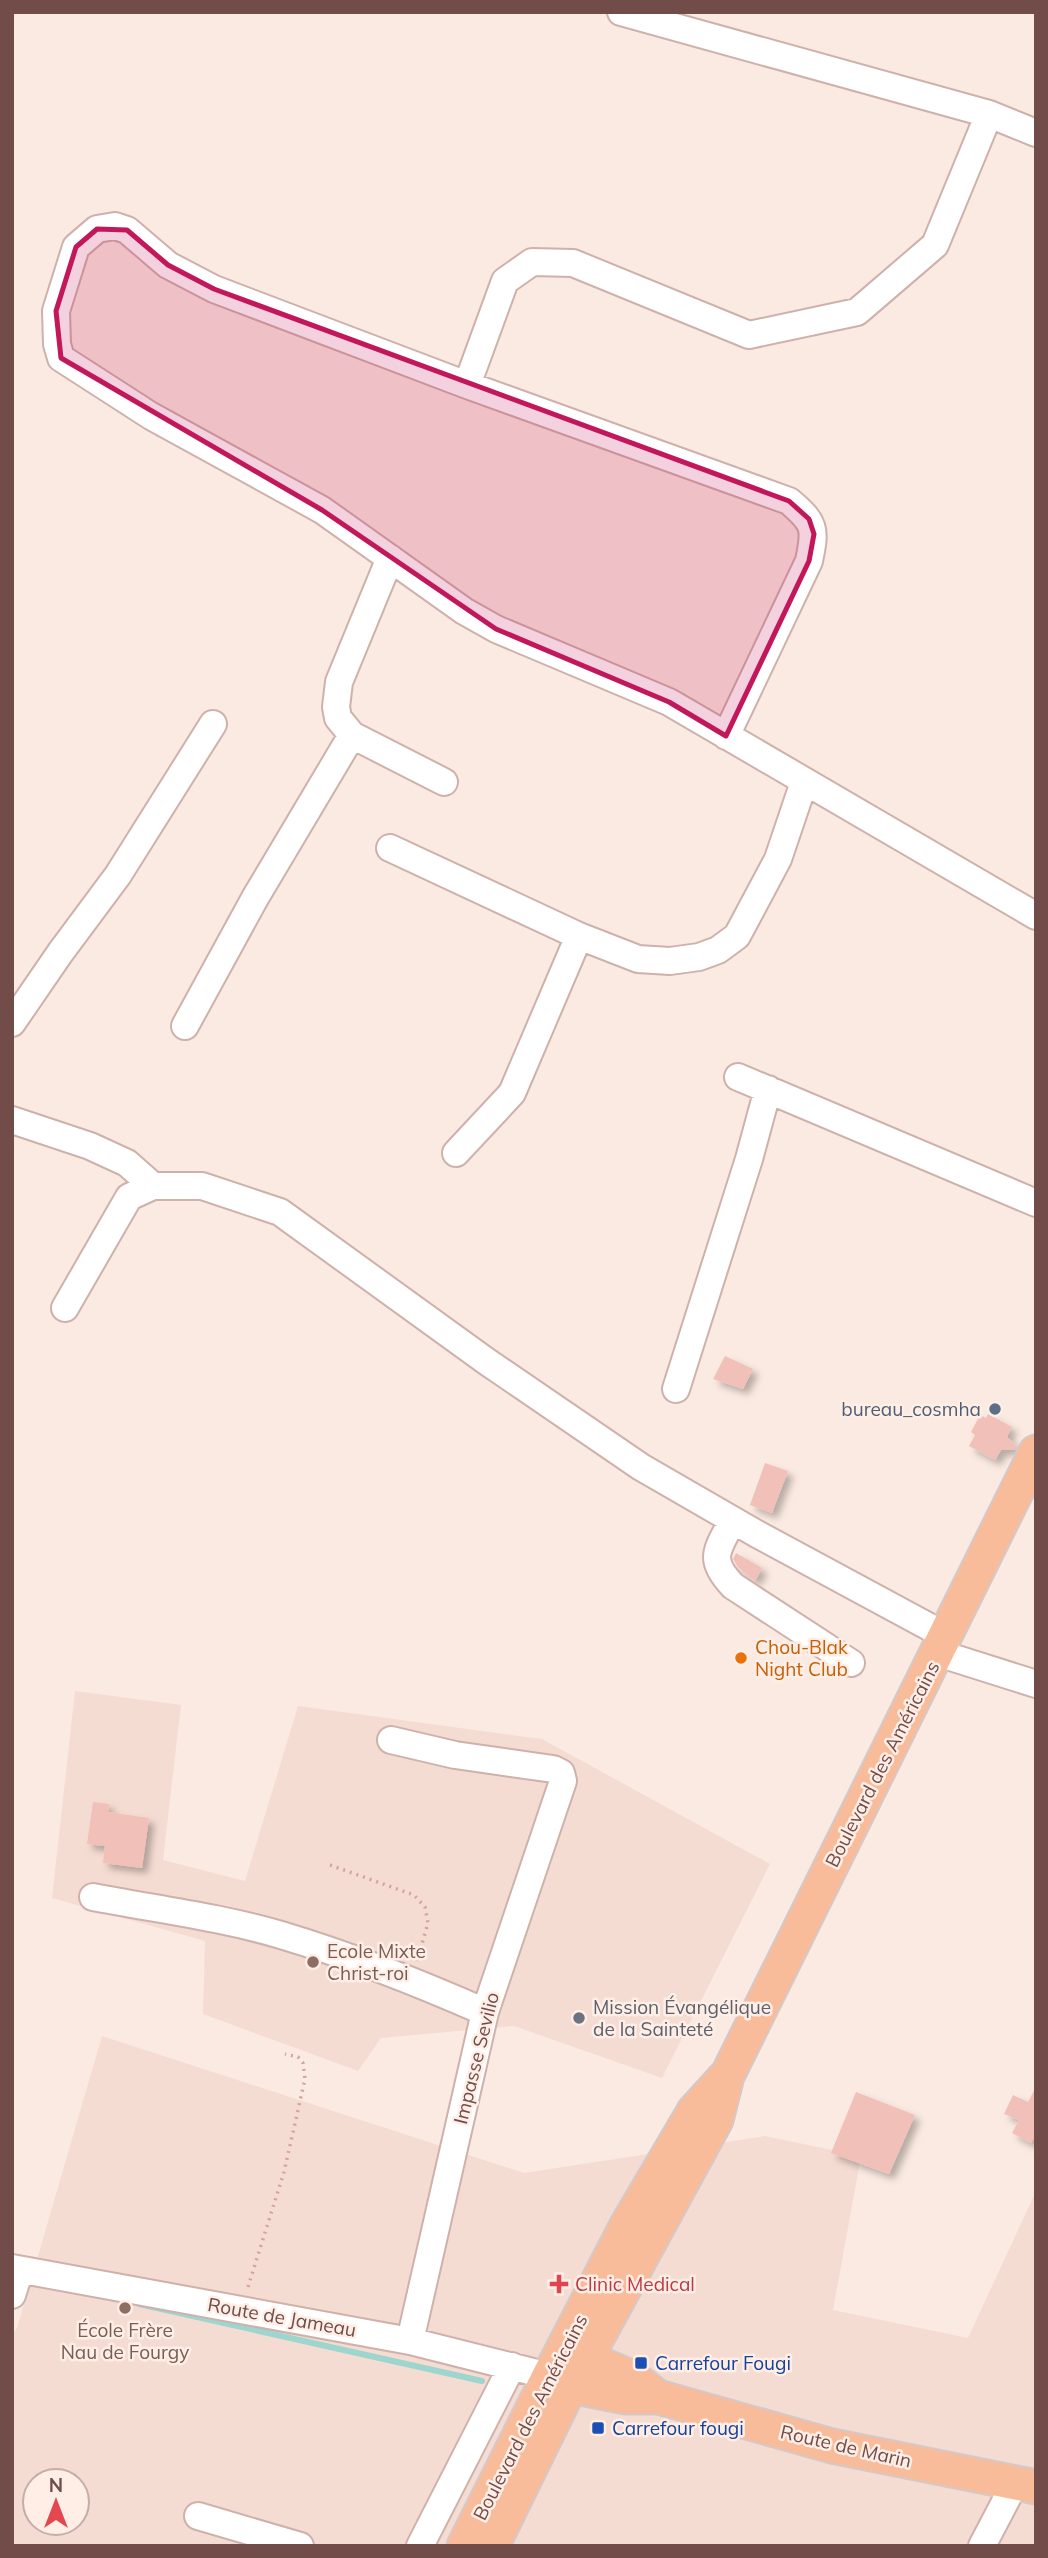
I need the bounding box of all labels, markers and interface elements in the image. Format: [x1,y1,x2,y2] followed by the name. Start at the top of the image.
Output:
[841,1397,981,1421] place label: bureau_cosmha
[987,1401,1003,1417] marker: bureau_cosmha
[755,1635,848,1681] place label: Chou-Blak Night Club
[733,1650,749,1666] marker: Chou-Blak Night Club
[819,1657,945,1871] street label: Boulevard des Américains
[327,1939,426,1985] place label: Ecole Mixte Christ-roi
[305,1954,321,1970] marker: Ecole Mixte Christ-roi
[448,1990,504,2126] street label: Impasse Sevilio
[593,1995,771,2041] place label: Mission Évangélique de la Sainteté
[571,2010,587,2026] marker: Mission Évangélique de la Sainteté
[575,2272,695,2296] place label: Clinic Medical
[549,2274,569,2294] marker: Clinic Medical
[206,2292,358,2342] street label: Route de Jameau
[117,2300,133,2316] marker: École Frère Nau de Fourgy
[467,2310,593,2524] street label: Boulevard des Américains
[61,2318,189,2364] place label: École Frère Nau de Fourgy
[655,2351,791,2375] place label: Carrefour Fougi
[633,2355,649,2371] marker: Carrefour Fougi
[612,2416,744,2440] place label: Carrefour fougi
[778,2419,914,2473] street label: Route de Marin
[590,2420,606,2436] marker: Carrefour fougi
[21,2467,91,2537] north arrow
[49,2473,63,2497] text: N

